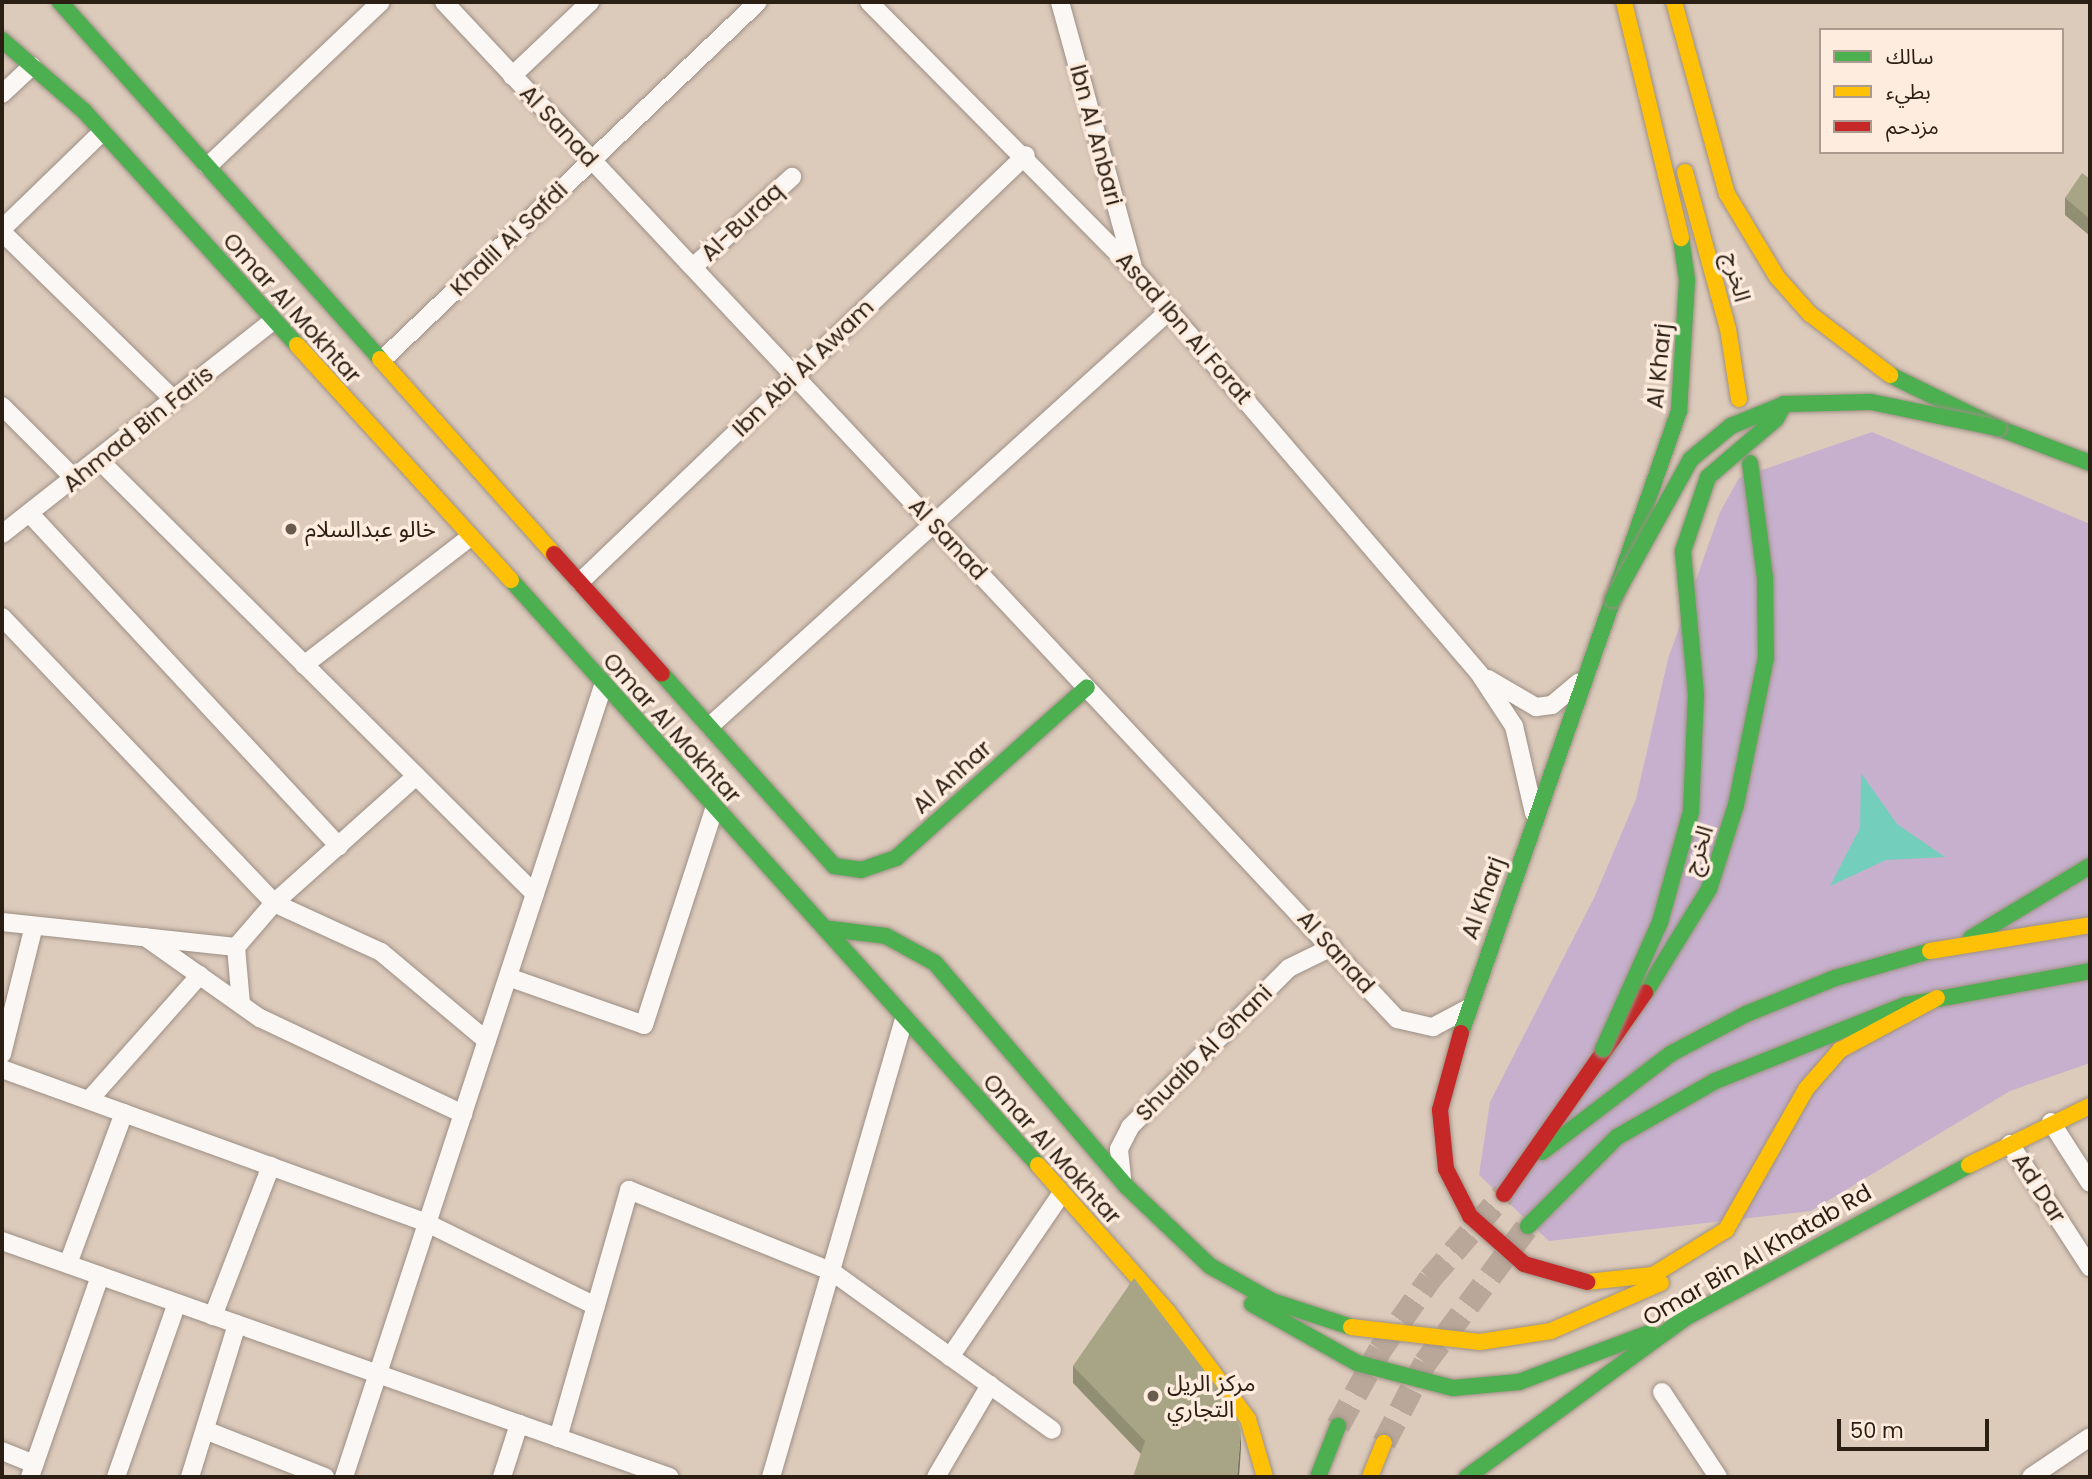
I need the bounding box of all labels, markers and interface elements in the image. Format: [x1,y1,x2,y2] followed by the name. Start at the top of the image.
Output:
[1819,28,2064,154] legend
[1886,42,1933,71] text: سالك
[1064,61,1128,209] street label: Ibn Al Anbari
[1886,77,1931,106] text: بطيء
[514,79,604,173] street label: Al Sanad
[1886,112,1939,141] text: مزدحم
[445,176,573,302] street label: Khalil Al Safdi
[695,177,789,267] street label: Al-Buraq
[217,227,367,389] street label: Omar Al Mokhtar
[1110,246,1258,410] street label: Asad Ibn Al Forat
[1717,249,1757,305] street label: الخرج
[727,294,879,442] street label: Ibn Abi Al Awam
[1641,322,1677,410] street label: Al Kharj
[57,360,219,498] street label: Ahmad Bin Faris
[903,492,993,586] street label: Al Sanad
[305,515,436,543] place label: خالو عبدالسلام
[283,521,299,537] marker: خالو عبدالسلام
[597,647,747,809] street label: Omar Al Mokhtar
[907,735,997,819] street label: Al Anhar
[1677,822,1719,878] street label: الخرج
[1455,853,1511,943] street label: Al Kharj
[1292,905,1380,999] street label: Al Sanad
[1130,979,1278,1127] street label: Shuaib Al Ghani
[977,1068,1127,1230] street label: Omar Al Mokhtar
[2006,1148,2072,1228] street label: Ad Dar
[1638,1178,1876,1332] street label: Omar Bin Al Khatab Rd
[1167,1369,1256,1423] place label: مركز الريل التجاري
[1145,1388,1161,1404] marker: مركز الريل التجاري
[1840,1406,1992,1450] scale bar
[1850,1416,1904,1445] text: 50 m

